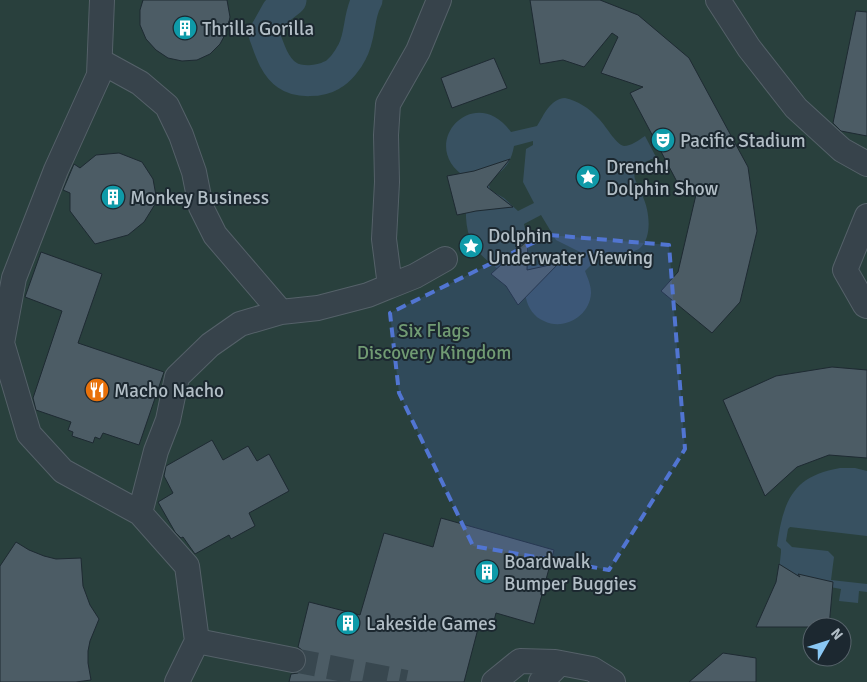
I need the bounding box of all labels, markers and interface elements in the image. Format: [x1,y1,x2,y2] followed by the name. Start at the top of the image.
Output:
[172,15,198,41] building icon: Thrilla Gorilla
[202,17,314,41] place label: Thrilla Gorilla
[650,127,676,153] theatre icon: Pacific Stadium
[680,129,806,153] place label: Pacific Stadium
[606,155,718,201] place label: Drench! Dolphin Show
[575,164,601,190] place icon: Drench! Dolphin Show
[100,184,126,210] building icon: Monkey Business
[130,186,269,210] place label: Monkey Business
[488,224,653,270] place label: Dolphin Underwater Viewing
[458,233,484,259] place icon: Dolphin Underwater Viewing
[357,319,511,365] park label: Six Flags Discovery Kingdom
[84,377,110,403] restaurant icon: Macho Nacho
[114,379,224,403] place label: Macho Nacho
[504,550,637,596] place label: Boardwalk Bumper Buggies
[474,559,500,585] building icon: Boardwalk Bumper Buggies
[335,610,361,636] building icon: Lakeside Games
[366,612,496,636] place label: Lakeside Games
[802,617,852,667] north arrow
[827,625,846,643] text: N

